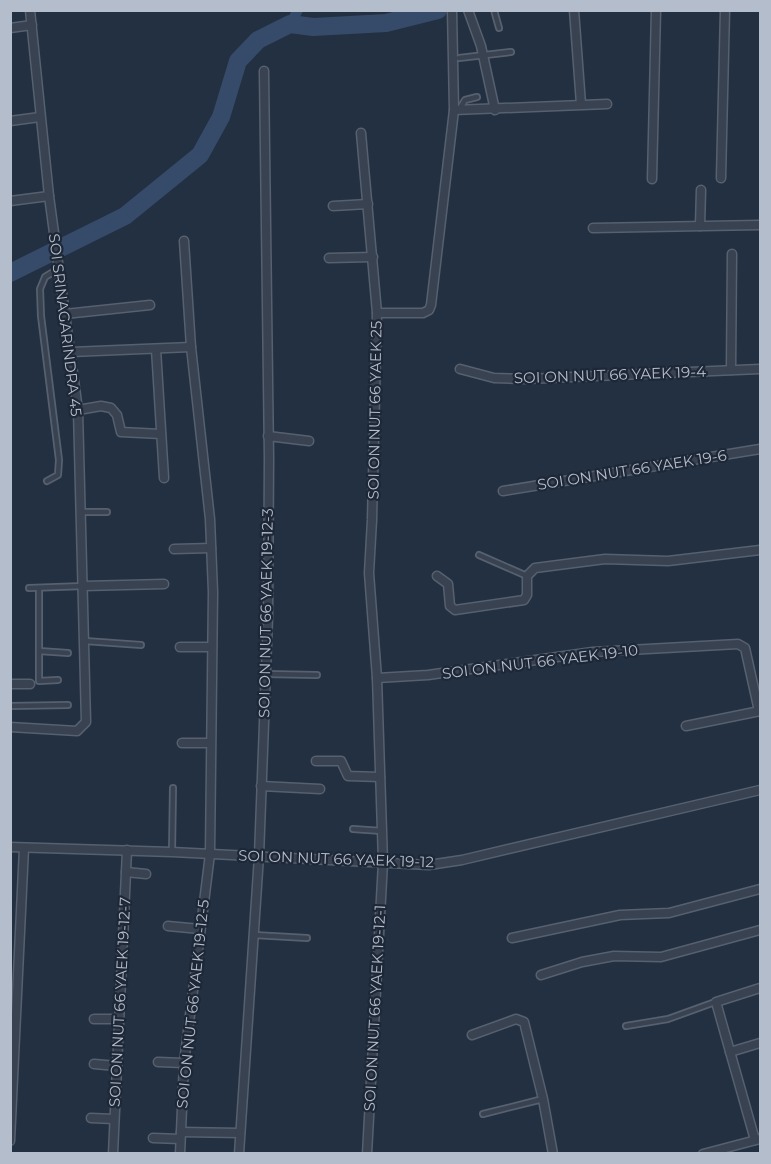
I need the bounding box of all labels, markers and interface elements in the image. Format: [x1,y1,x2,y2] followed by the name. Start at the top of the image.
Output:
[45,233,86,417] street label: SOI SRINAGARINDRA 45
[363,320,386,500] street label: SOI ON NUT 66 YAEK 25
[514,362,706,387] street label: SOI ON NUT 66 YAEK 19-4
[536,445,728,494] street label: SOI ON NUT 66 YAEK 19-6
[254,508,277,718] street label: SOI ON NUT 66 YAEK 19-12-3
[441,640,639,683] street label: SOI ON NUT 66 YAEK 19-10
[238,846,434,871] street label: SOI ON NUT 66 YAEK 19-12
[105,896,134,1107] street label: SOI ON NUT 66 YAEK 19-12-7
[172,899,213,1109] street label: SOI ON NUT 66 YAEK 19-12-5
[360,904,389,1112] street label: SOI ON NUT 66 YAEK 19-12-1

